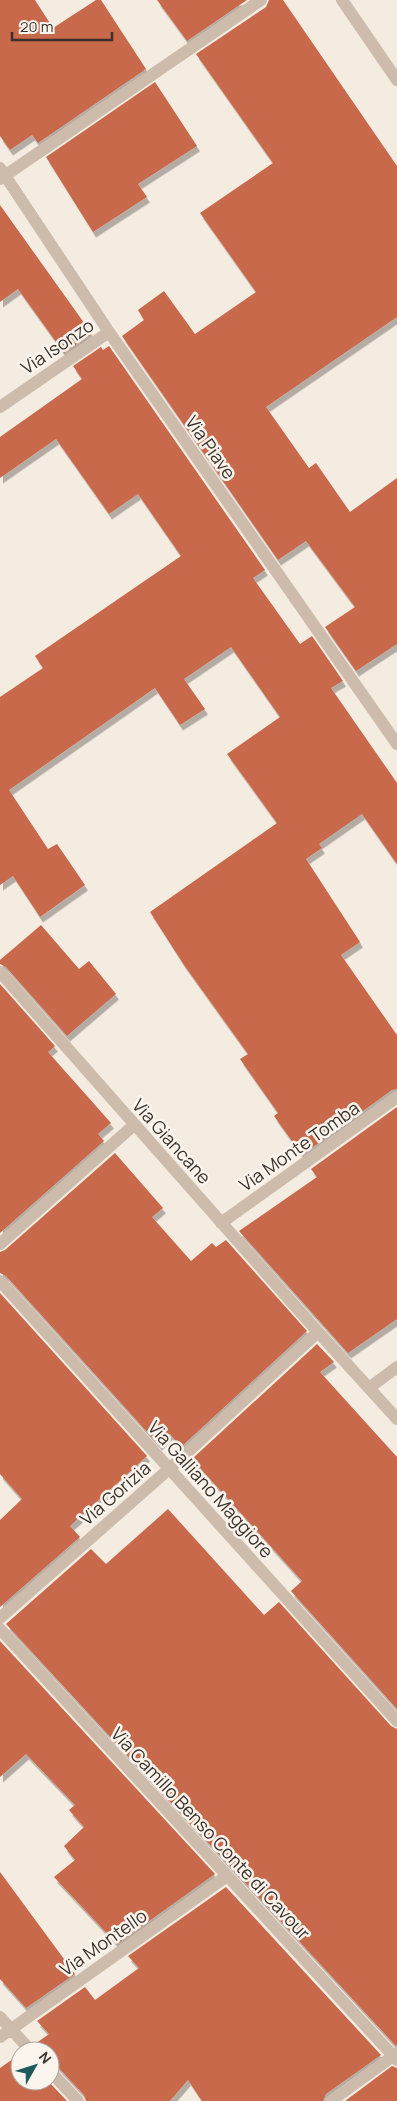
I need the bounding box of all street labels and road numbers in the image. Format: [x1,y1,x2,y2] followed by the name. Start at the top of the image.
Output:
[16,313,98,379] street label: Via Isonzo
[180,410,242,484] street label: Via Piave
[127,1093,217,1189] street label: Via Giancane
[234,1096,364,1196] street label: Via Monte Tomba
[143,1415,279,1563] street label: Via Galliano Maggiore
[75,1456,155,1530] street label: Via Gorizia
[106,1722,316,1945] street label: Via Camillo Benso Conte di Cavour
[55,1903,151,1981] street label: Via Montello

